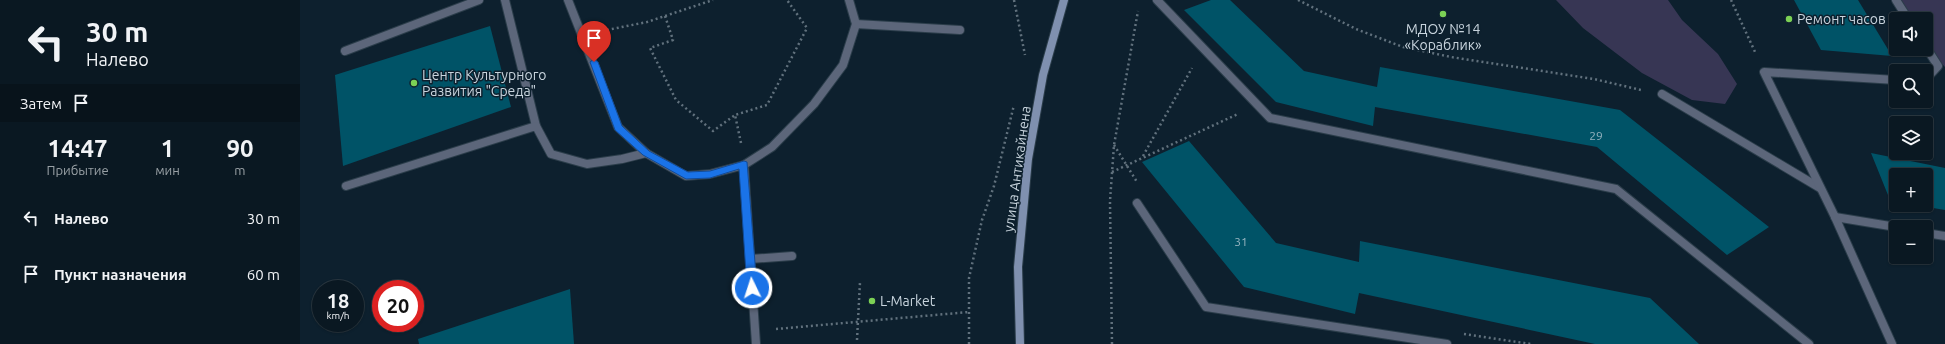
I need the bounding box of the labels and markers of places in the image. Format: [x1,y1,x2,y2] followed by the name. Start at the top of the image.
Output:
[1438,9,1448,19] marker: МДОУ №14 «Кораблик»
[1797,11,1886,27] place label: Ремонт часов
[1784,14,1794,24] marker: Ремонт часов
[577,21,611,62] pin
[1405,21,1482,53] place label: МДОУ №14 «Кораблик»
[422,67,547,99] place label: Центр Культурного Развития "Среда"
[409,78,419,88] marker: Центр Культурного Развития "Среда"
[880,293,936,309] place label: L-Market
[867,296,877,306] marker: L-Market

